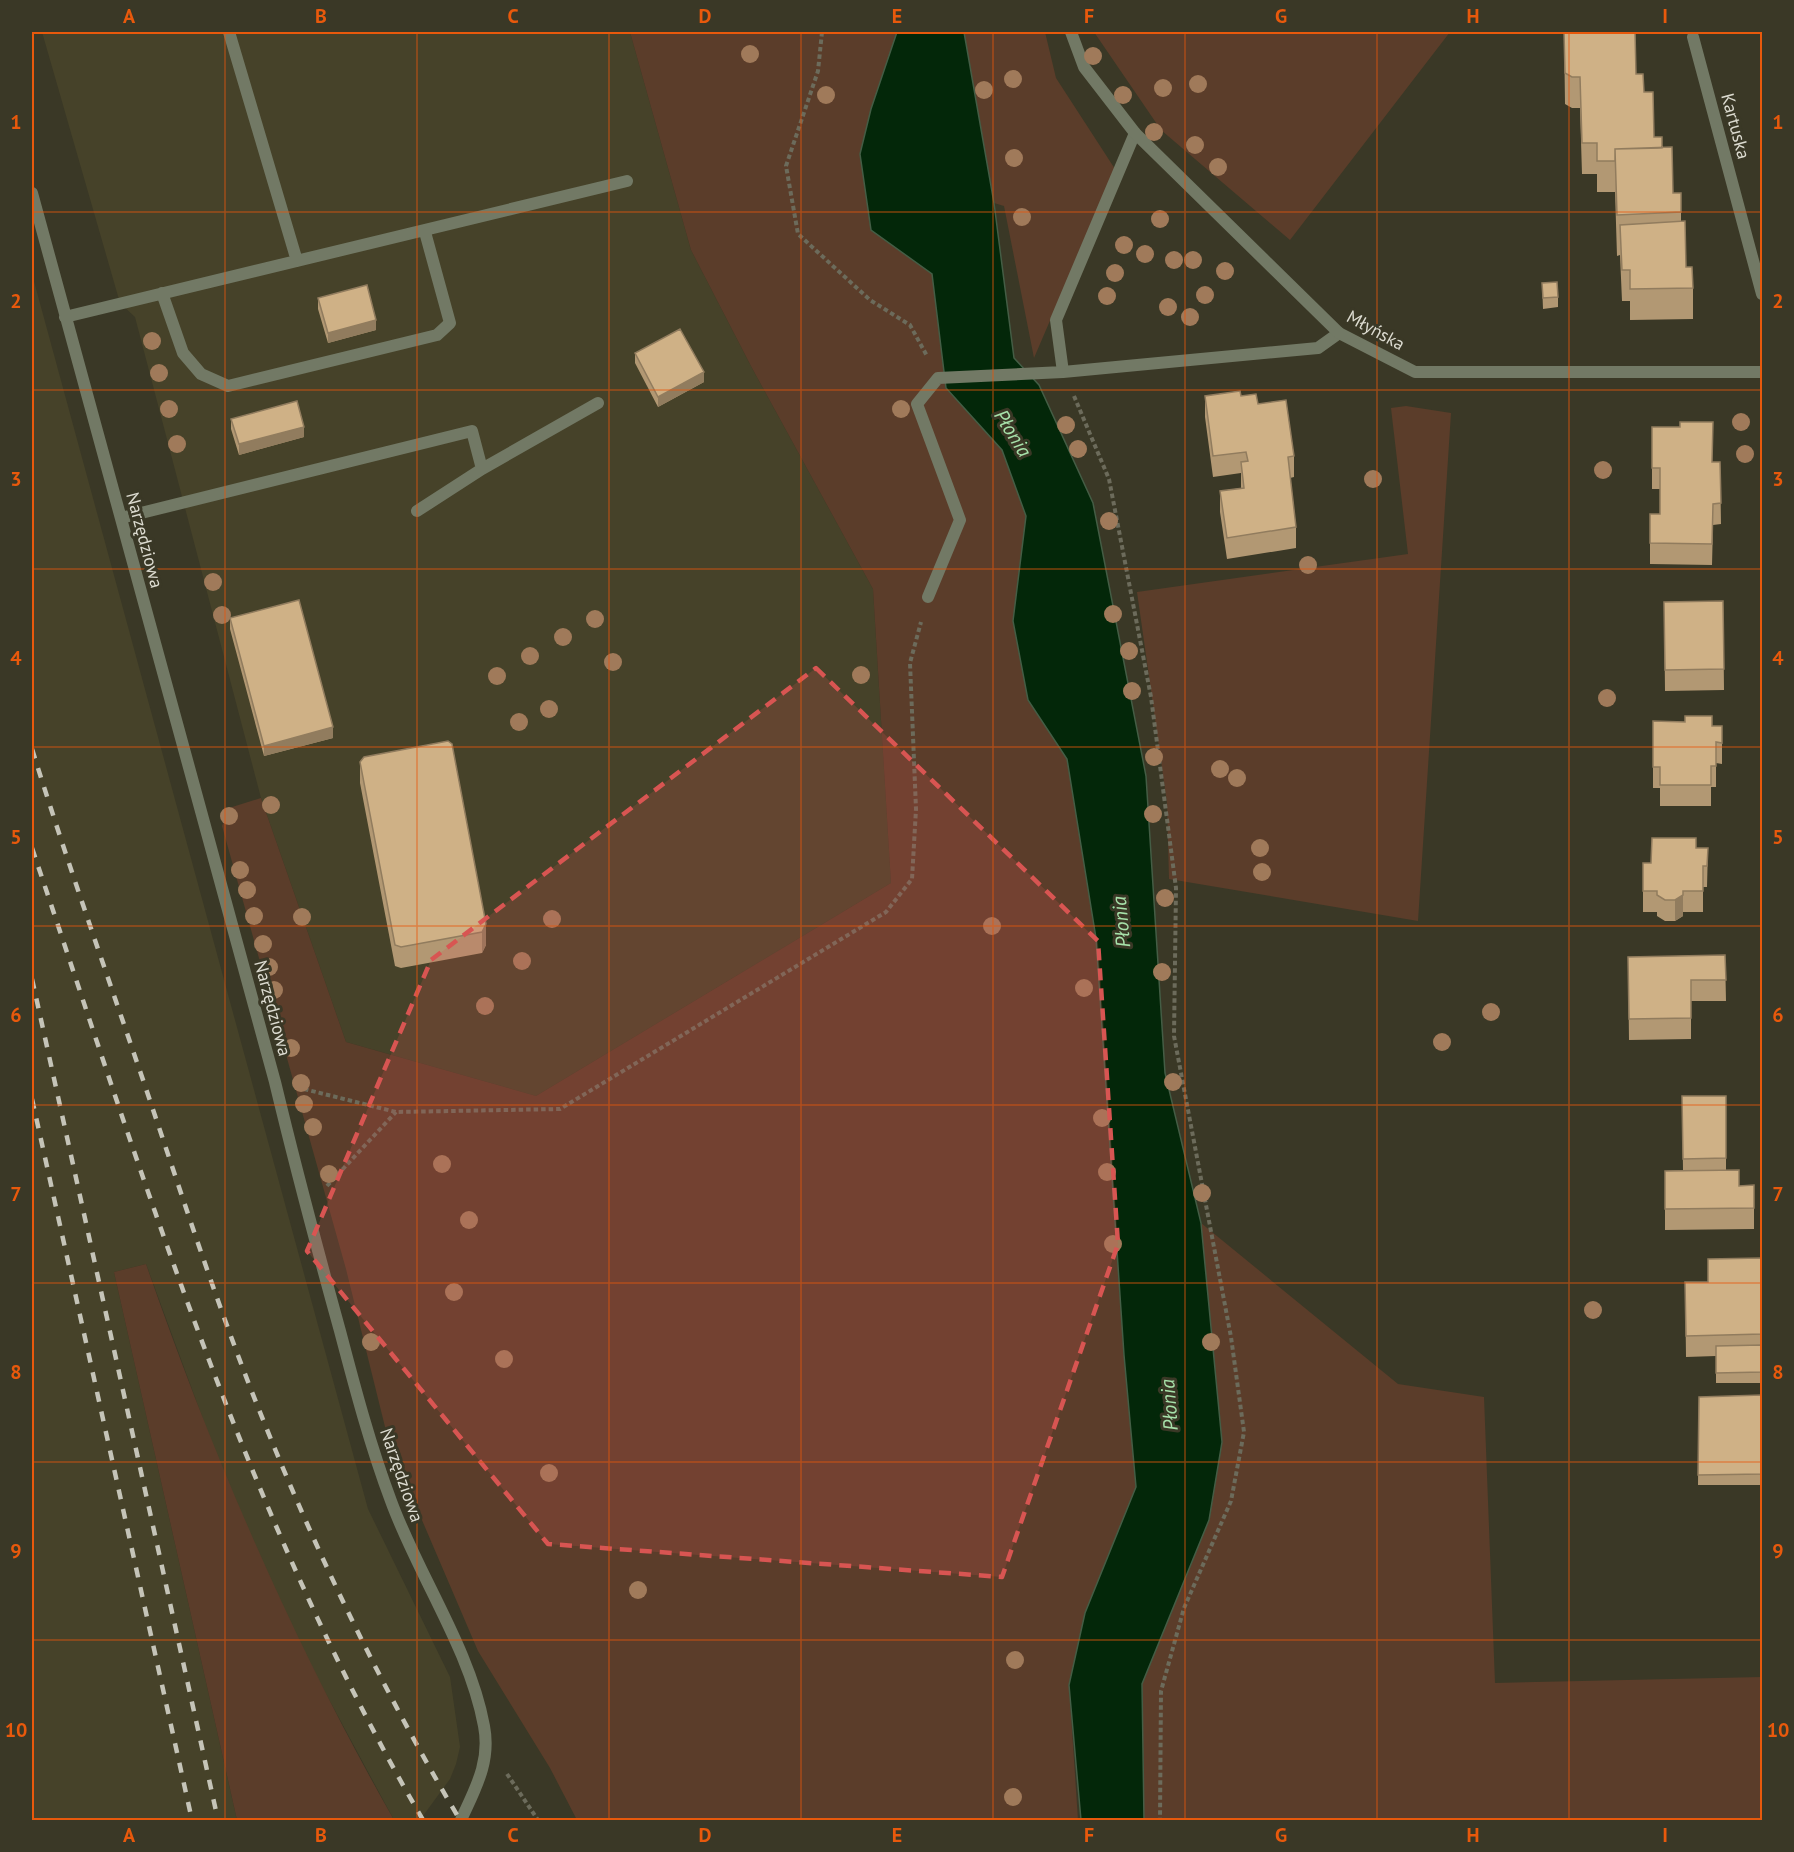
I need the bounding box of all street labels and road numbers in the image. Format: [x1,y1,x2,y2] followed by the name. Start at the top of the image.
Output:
[1716,91,1756,161] street label: Kartuska
[1343,305,1409,355] street label: Młyńska
[121,490,169,590] street label: Narzędziowa
[249,958,297,1058] street label: Narzędziowa
[375,1425,429,1525] street label: Narzędziowa

